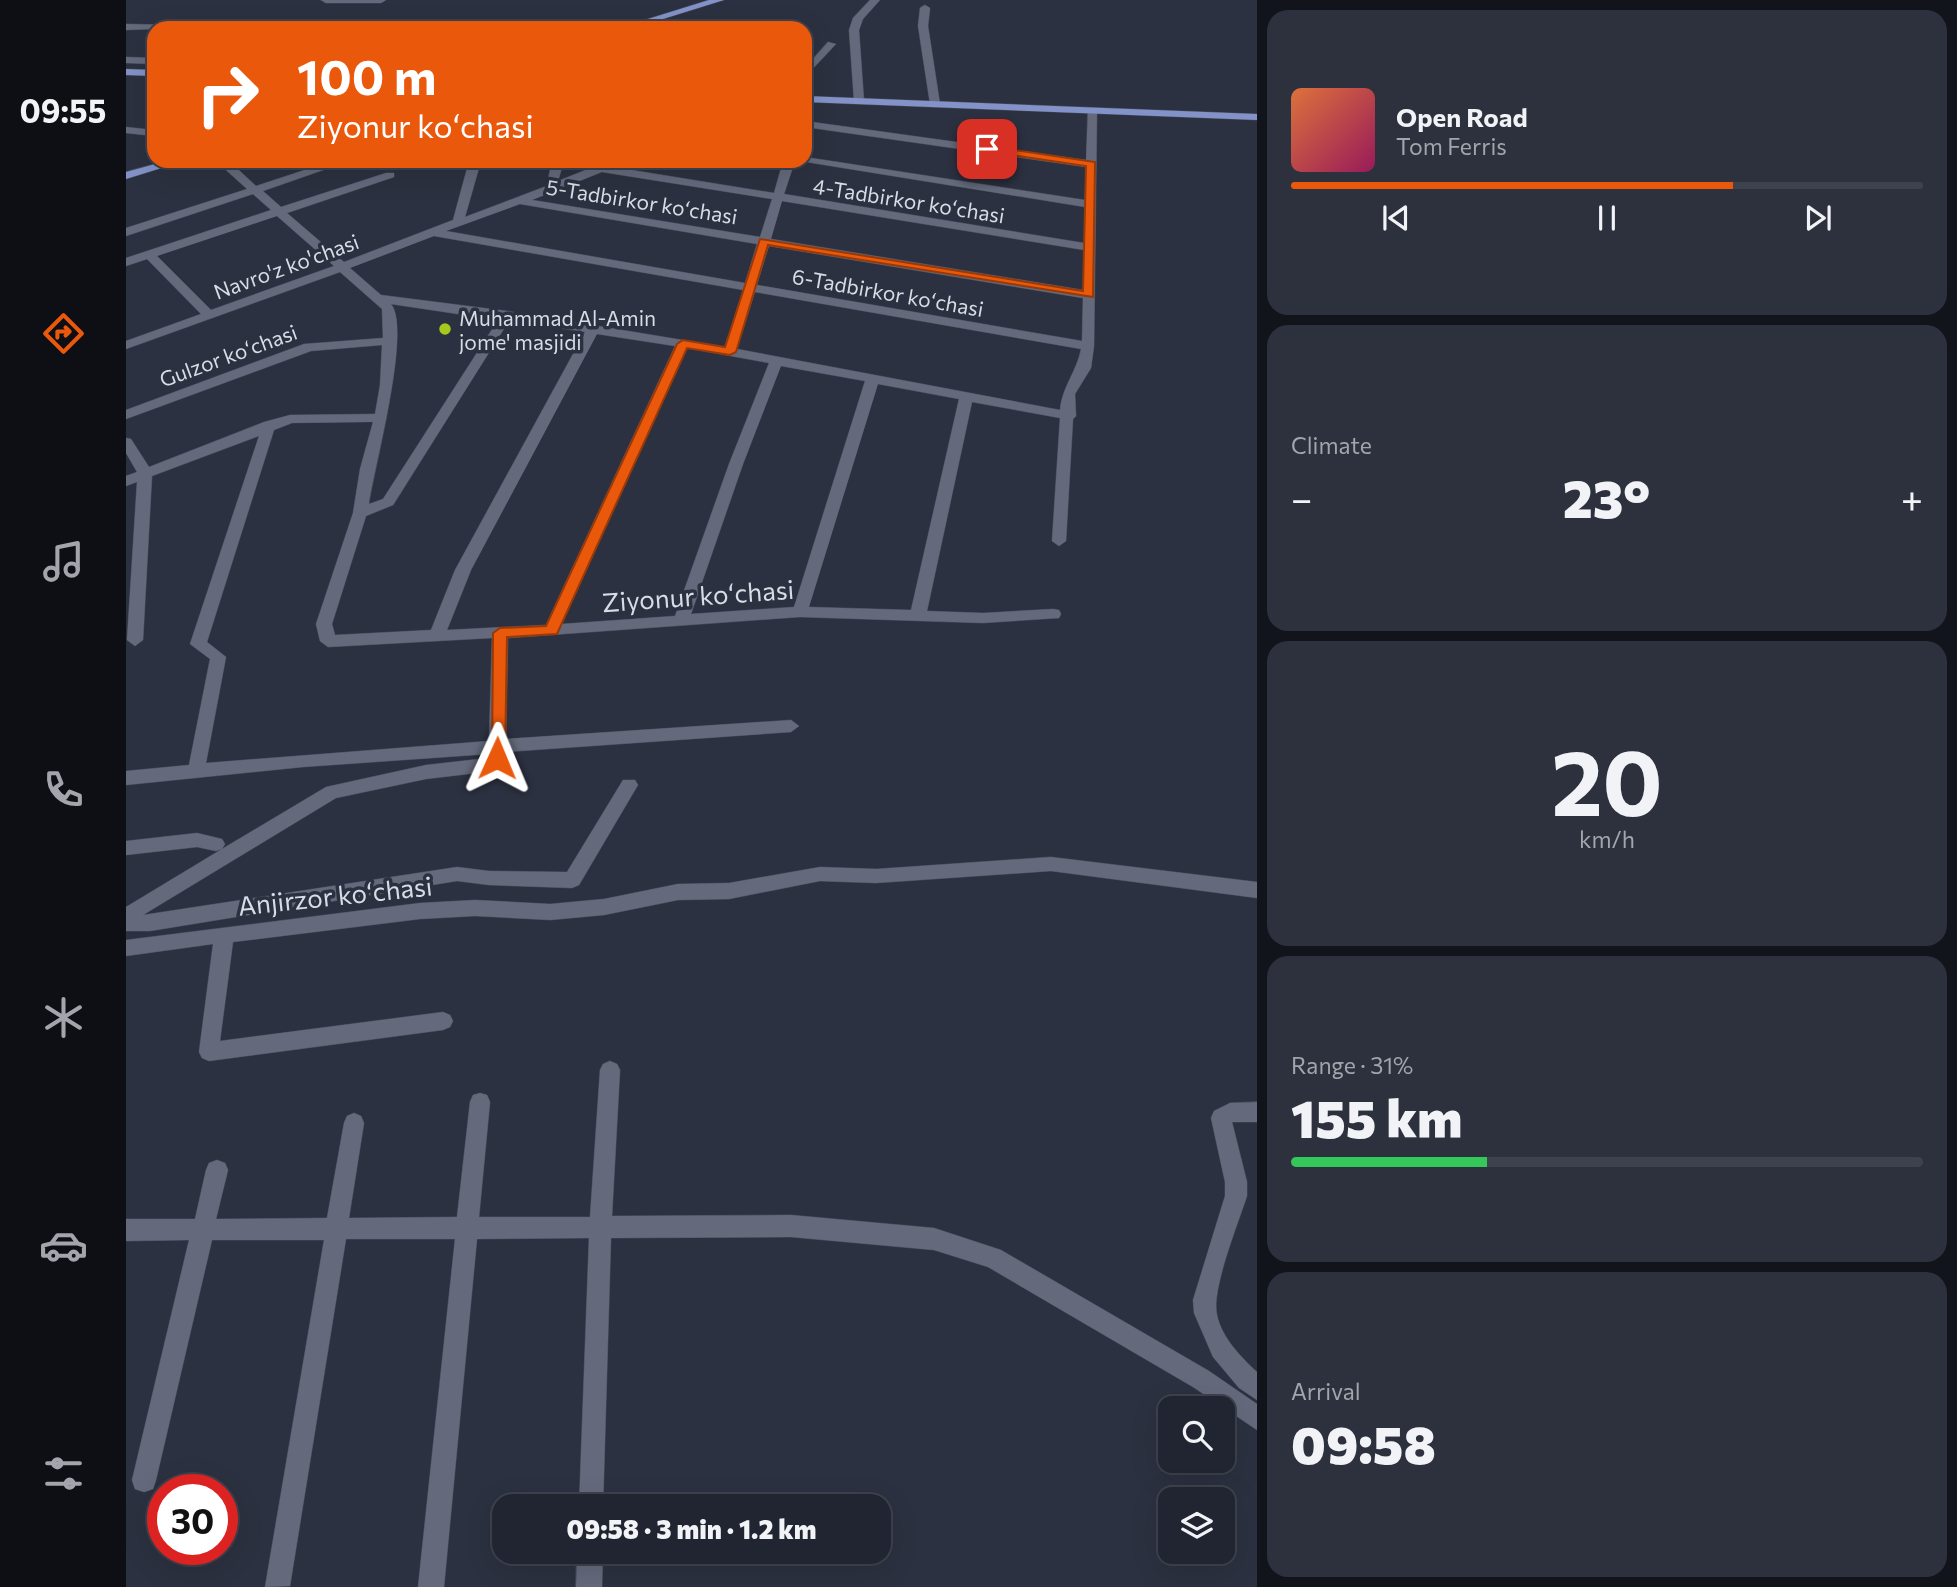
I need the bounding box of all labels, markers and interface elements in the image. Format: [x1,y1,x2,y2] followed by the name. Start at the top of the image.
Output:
[297,45,436,105] text: 100 m
[182,49,273,140] icon: right
[20,90,106,130] text: 09:55
[1396,101,1528,132] text: Open Road
[297,105,534,145] text: Ziyonur koʻchasi
[957,119,1017,179] pin
[968,130,1006,168] icon: arrive
[1396,132,1507,160] text: Tom Ferris
[811,172,1007,228] street label: 4-Tadbirkor koʻchasi
[545,174,739,228] street label: 5-Tadbirkor koʻchasi
[1377,199,1415,237] icon: previous
[1588,199,1626,237] icon: pause
[1799,199,1837,237] icon: next
[210,228,362,304] street label: Navro'z ko'chasi
[790,263,986,321] street label: 6-Tadbirkor koʻchasi
[459,305,656,354] place label: Muhammad Al-Amin jome' masjidi
[39,309,88,358] icon: directions
[156,319,300,391] street label: Gulzor koʻchasi
[437,321,453,337] marker: Muhammad Al-Amin jome' masjidi
[1291,431,1372,459] text: Climate
[1563,465,1650,529] text: 23°
[1291,474,1313,521] text: −
[1901,474,1923,521] text: +
[39,537,88,586] icon: music
[601,573,795,617] street label: Ziyonur koʻchasi
[460,721,534,795] position arrow
[1551,723,1663,835] text: 20
[39,765,88,814] icon: phone
[1579,825,1635,853] text: km/h
[236,869,434,921] street label: Anjirzor koʻchasi
[39,993,88,1042] icon: climate
[1291,1051,1413,1079] text: Range · 31%
[1291,1085,1463,1149] text: 155 km
[39,1221,88,1270] icon: car
[1291,1377,1361,1405] text: Arrival
[1158,1396,1235,1564] map controls
[1158,1396,1235,1473] button: search
[1291,1411,1436,1475] text: 09:58
[39,1449,88,1498] icon: filters
[147,1474,238,1565] speed limit sign: 30
[1158,1487,1235,1564] button: layers
[567,1513,816,1544] text: 09:58 · 3 min · 1.2 km

